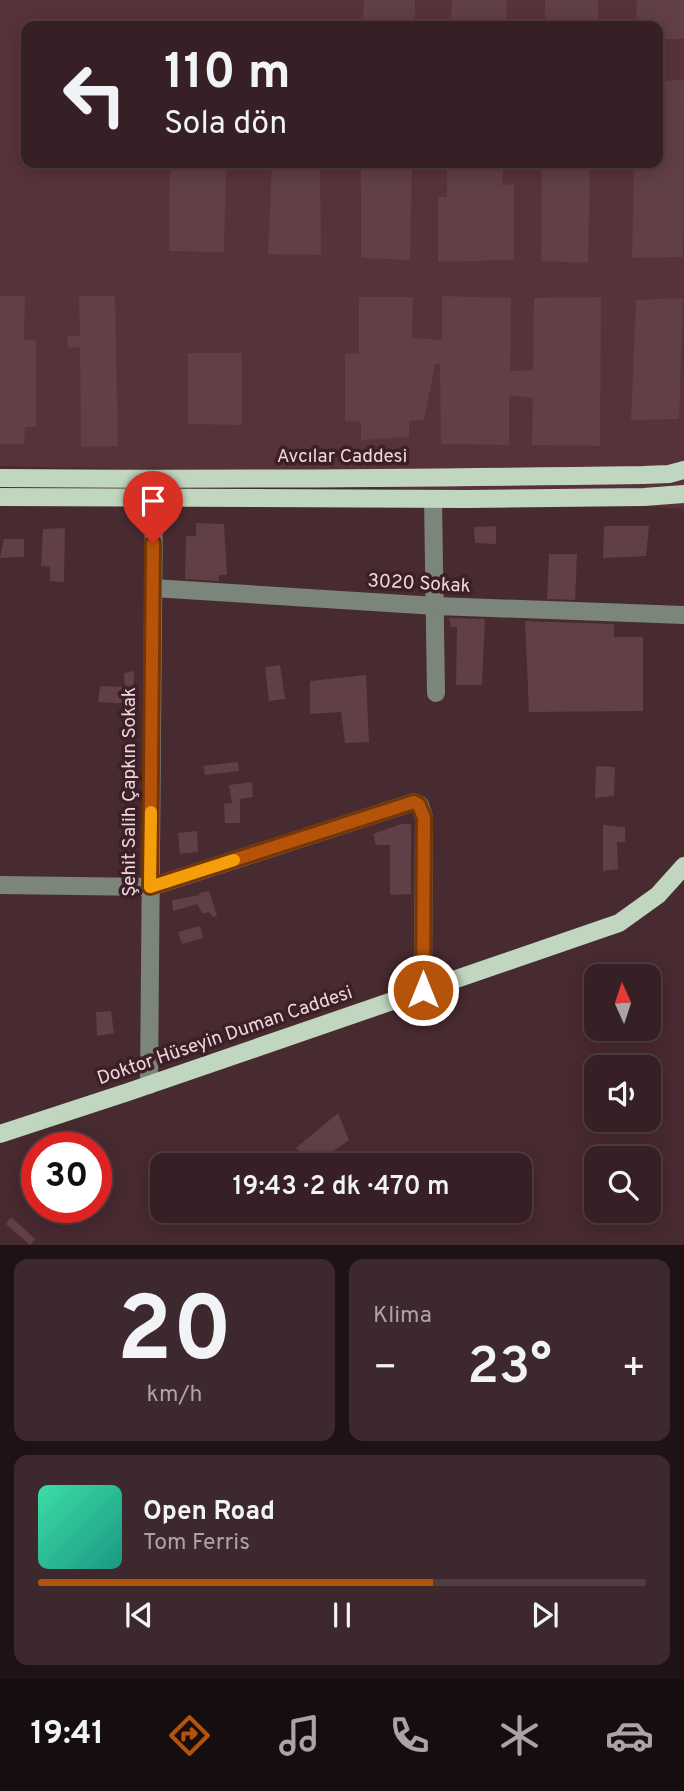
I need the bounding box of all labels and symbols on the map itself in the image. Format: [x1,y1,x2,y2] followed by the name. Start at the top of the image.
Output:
[277,445,407,469] street label: Avcılar Caddesi
[123,471,183,543] pin
[367,569,471,599] street label: 3020 Sokak
[118,687,142,897] street label: Şehit Salih Çapkın Sokak
[386,953,460,1027] position arrow
[584,964,662,1041] north arrow
[94,981,356,1091] street label: Doktor Hüseyin Duman Caddesi
[21,1132,112,1223] speed limit sign: 30

